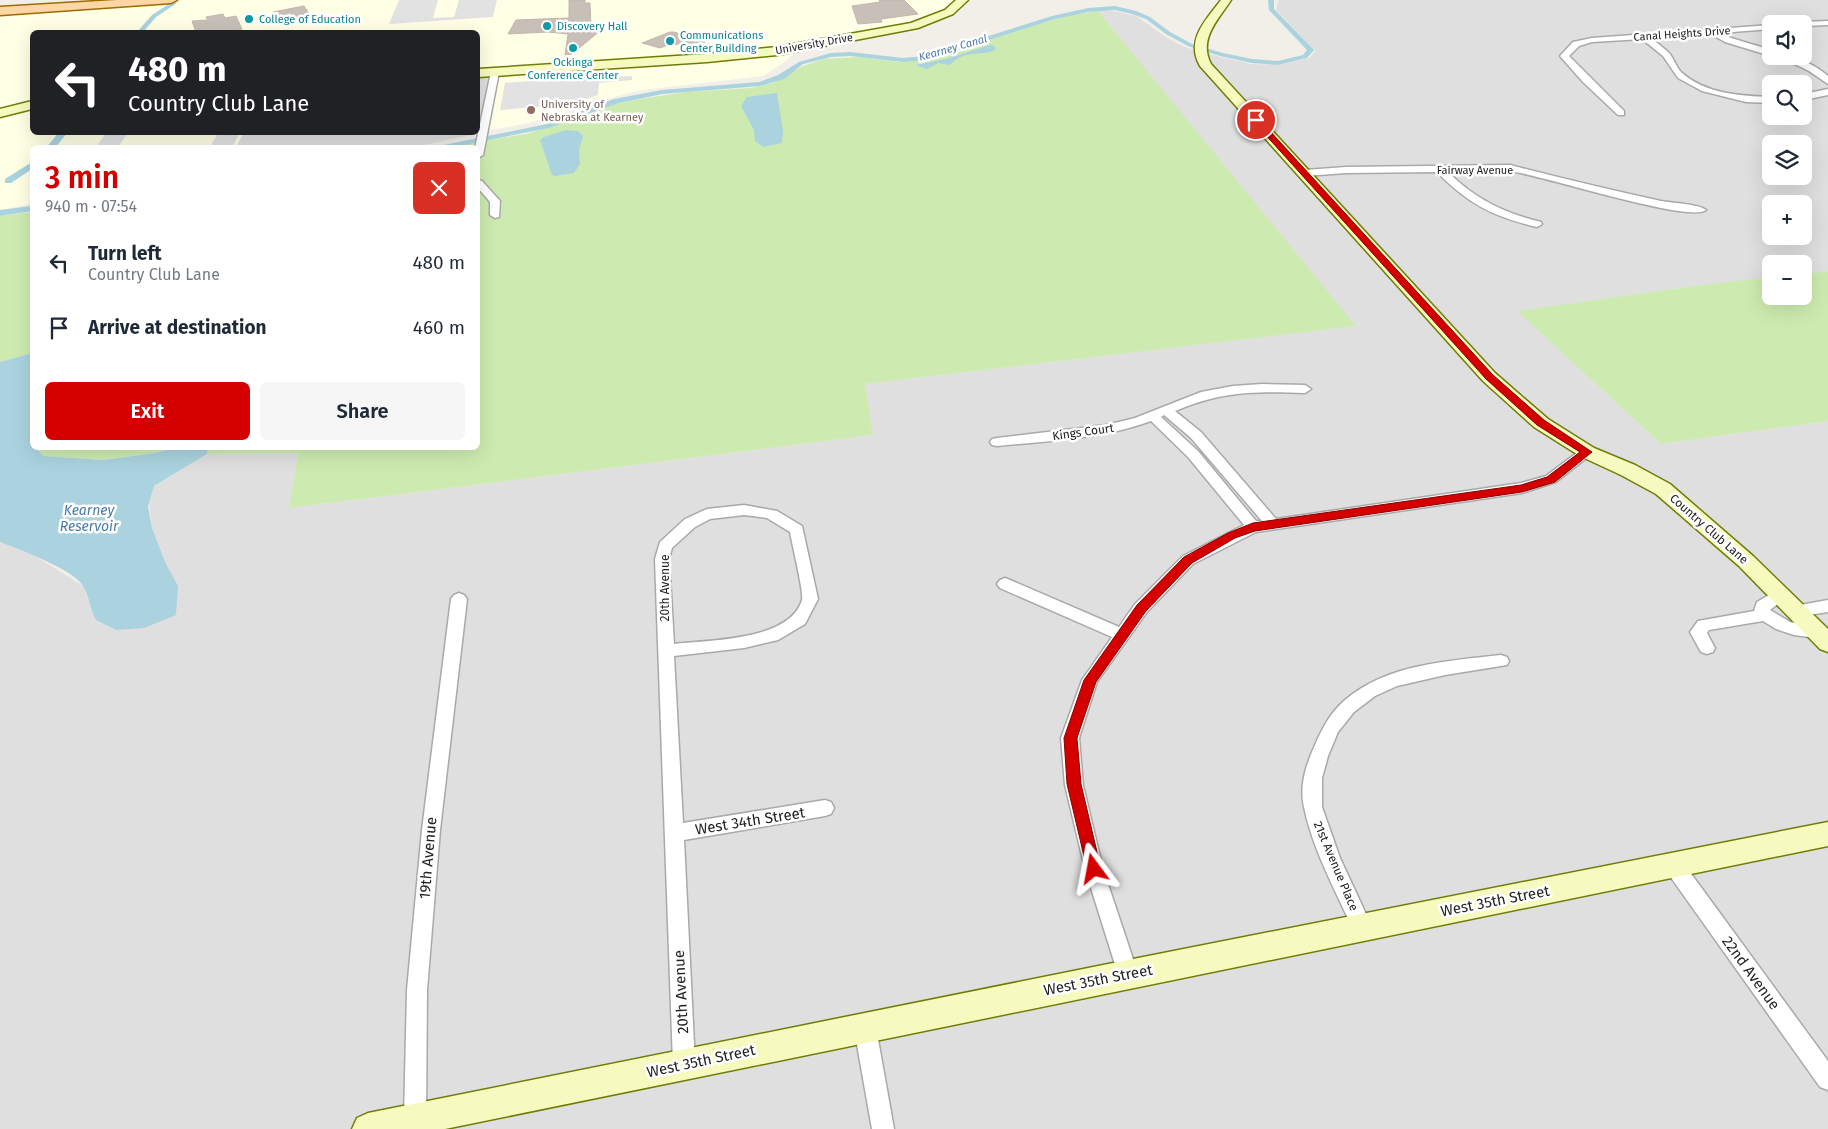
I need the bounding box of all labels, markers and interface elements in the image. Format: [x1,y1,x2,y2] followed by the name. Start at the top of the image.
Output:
[243,13,255,25] marker: College of Education
[259,13,361,26] place label: College of Education
[1762,15,1812,305] map controls
[1762,15,1812,65] button: sound
[541,20,553,32] marker: Discovery Hall
[557,20,627,33] place label: Discovery Hall
[1633,24,1731,44] street label: Canal Heights Drive
[680,29,763,55] place label: Communications Center Building
[774,31,854,57] street label: University Drive
[917,32,989,64] water label: Kearney Canal
[664,35,676,47] marker: Communications Center Building
[567,42,579,54] marker: Ockinga Conference Center
[128,48,226,90] text: 480 m
[45,50,110,115] icon: left
[527,56,619,82] place label: Ockinga Conference Center
[1762,75,1812,125] button: search
[128,90,309,117] text: Country Club Lane
[541,98,644,124] place label: University of Nebraska at Kearney
[1235,99,1277,141] pin
[525,104,537,116] marker: University of Nebraska at Kearney
[1242,106,1270,134] icon: arrive
[1762,135,1812,185] button: layers
[45,160,119,196] text: 3 min
[413,162,465,214] button: close
[1437,164,1513,177] street label: Fairway Avenue
[1762,195,1812,245] button: +
[45,197,137,216] text: 940 m · 07:54
[88,242,162,265] text: Turn left
[45,249,73,277] icon: left
[413,251,465,274] text: 480 m
[1762,255,1812,305] button: −
[88,265,220,284] text: Country Club Lane
[45,314,73,342] icon: arrive
[88,316,267,339] text: Arrive at destination
[413,316,465,339] text: 460 m
[45,382,250,440] button: Exit
[260,382,465,440] button: Share
[1051,421,1115,443] street label: Kings Court
[1667,491,1751,567] street label: Country Club Lane
[60,502,119,535] water label: Kearney Reservoir
[658,554,672,622] street label: 20th Avenue
[694,803,807,839] street label: West 34th Street
[415,816,441,900] street label: 19th Avenue
[1311,819,1361,913] street label: 21st Avenue Place
[1067,842,1119,894] position arrow
[1439,882,1552,920] street label: West 35th Street
[1718,933,1784,1013] street label: 22nd Avenue
[670,950,692,1034] street label: 20th Avenue
[1042,961,1155,999] street label: West 35th Street
[645,1041,758,1081] street label: West 35th Street

